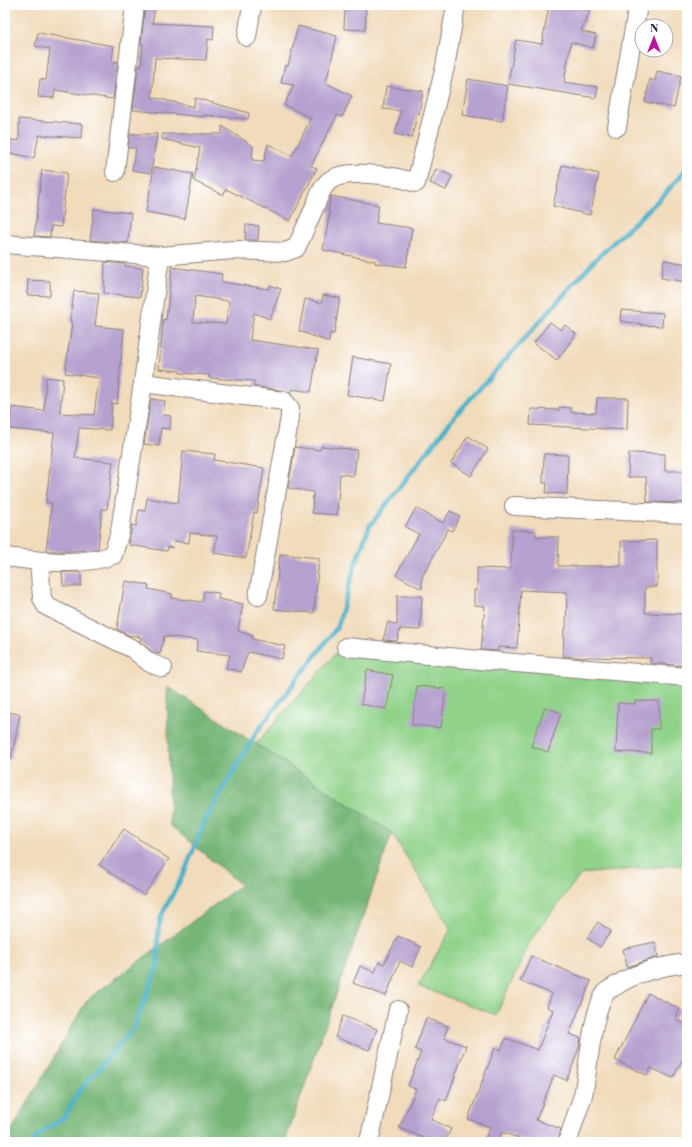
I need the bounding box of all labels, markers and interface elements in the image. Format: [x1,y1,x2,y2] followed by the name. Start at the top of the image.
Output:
[634,18,674,58] north arrow
[650,22,659,36] text: N

